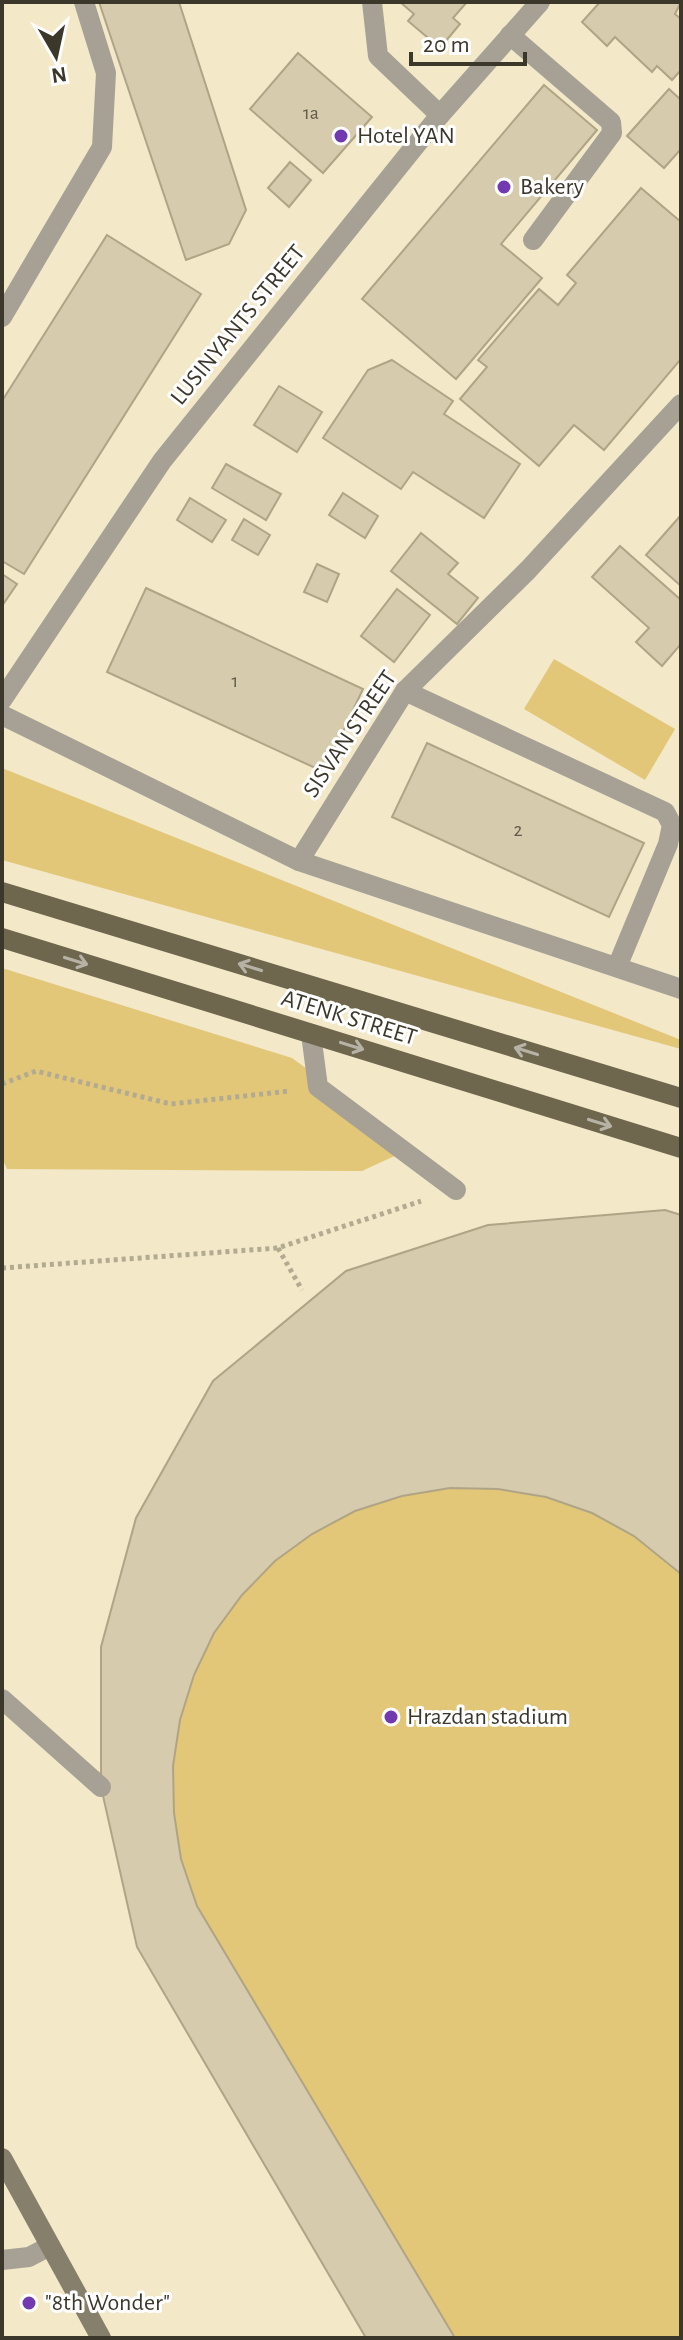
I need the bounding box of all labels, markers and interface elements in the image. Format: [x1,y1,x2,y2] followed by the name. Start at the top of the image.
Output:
[16,16,96,96] north arrow
[411,16,525,66] scale bar
[423,33,470,57] text: 20 m
[50,63,68,87] text: N
[303,103,319,123] house number: 1a
[357,124,455,148] place label: Hotel YAN
[332,127,350,145] marker: Hotel YAN
[520,175,584,199] place label: Bakery
[495,178,513,196] marker: Bakery
[166,240,310,410] street label: LUSINYANTS STREET
[299,666,401,802] street label: SISVAN STREET
[232,671,238,691] house number: 1
[513,820,523,840] house number: 2
[63,954,89,969] one-way arrow
[238,959,264,974] one-way arrow
[278,986,420,1050] street label: ATENK STREET
[339,1040,364,1055] one-way arrow
[514,1043,539,1057] one-way arrow
[587,1117,612,1131] one-way arrow
[407,1705,568,1729] place label: Hrazdan stadium
[382,1708,400,1726] marker: Hrazdan stadium
[45,2291,170,2315] place label: "8th Wonder"
[20,2294,38,2312] marker: "8th Wonder"

